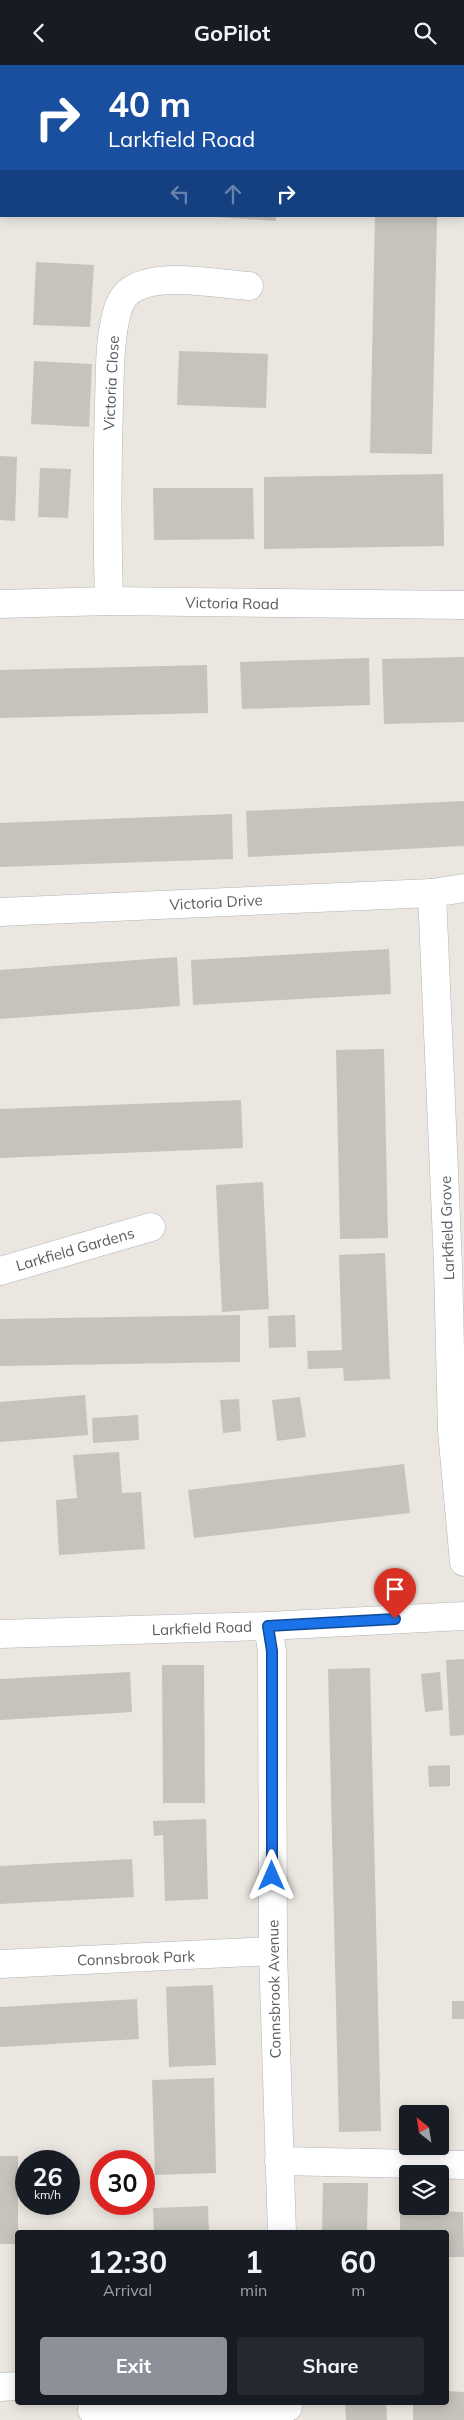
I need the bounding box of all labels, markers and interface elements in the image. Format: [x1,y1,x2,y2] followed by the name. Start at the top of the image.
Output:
[25,19,53,47] icon: back
[194,19,270,47] text: GoPilot
[411,19,439,47] icon: search
[108,82,191,126] text: 40 m
[25,85,90,150] icon: right
[108,125,255,153] text: Larkfield Road
[166,180,194,208] icon: left
[219,180,247,208] icon: ahead
[272,180,300,208] icon: right
[99,335,123,431] street label: Victoria Close
[185,593,279,613] street label: Victoria Road
[169,890,263,914] street label: Victoria Drive
[436,1176,458,1280] street label: Larkfield Grove
[14,1223,136,1275] street label: Larkfield Gardens
[374,1568,416,1619] pin
[381,1575,409,1603] icon: arrive
[152,1617,252,1639] street label: Larkfield Road
[245,1849,297,1901] position arrow
[263,1919,285,2059] street label: Connsbrook Avenue
[77,1946,196,1970] street label: Connsbrook Park
[399,2105,449,2155] north arrow
[399,2105,449,2215] map controls
[90,2150,155,2215] speed limit sign: 30
[32,2161,63,2192] text: 26
[399,2165,449,2215] button: layers
[34,2187,61,2202] text: km/h
[88,2243,167,2281] text: 12:30
[245,2243,263,2281] text: 1
[340,2243,376,2281] text: 60
[103,2280,152,2300] text: Arrival
[240,2280,267,2300] text: min
[351,2280,365,2300] text: m
[40,2337,227,2395] button: Exit
[237,2337,424,2395] button: Share

